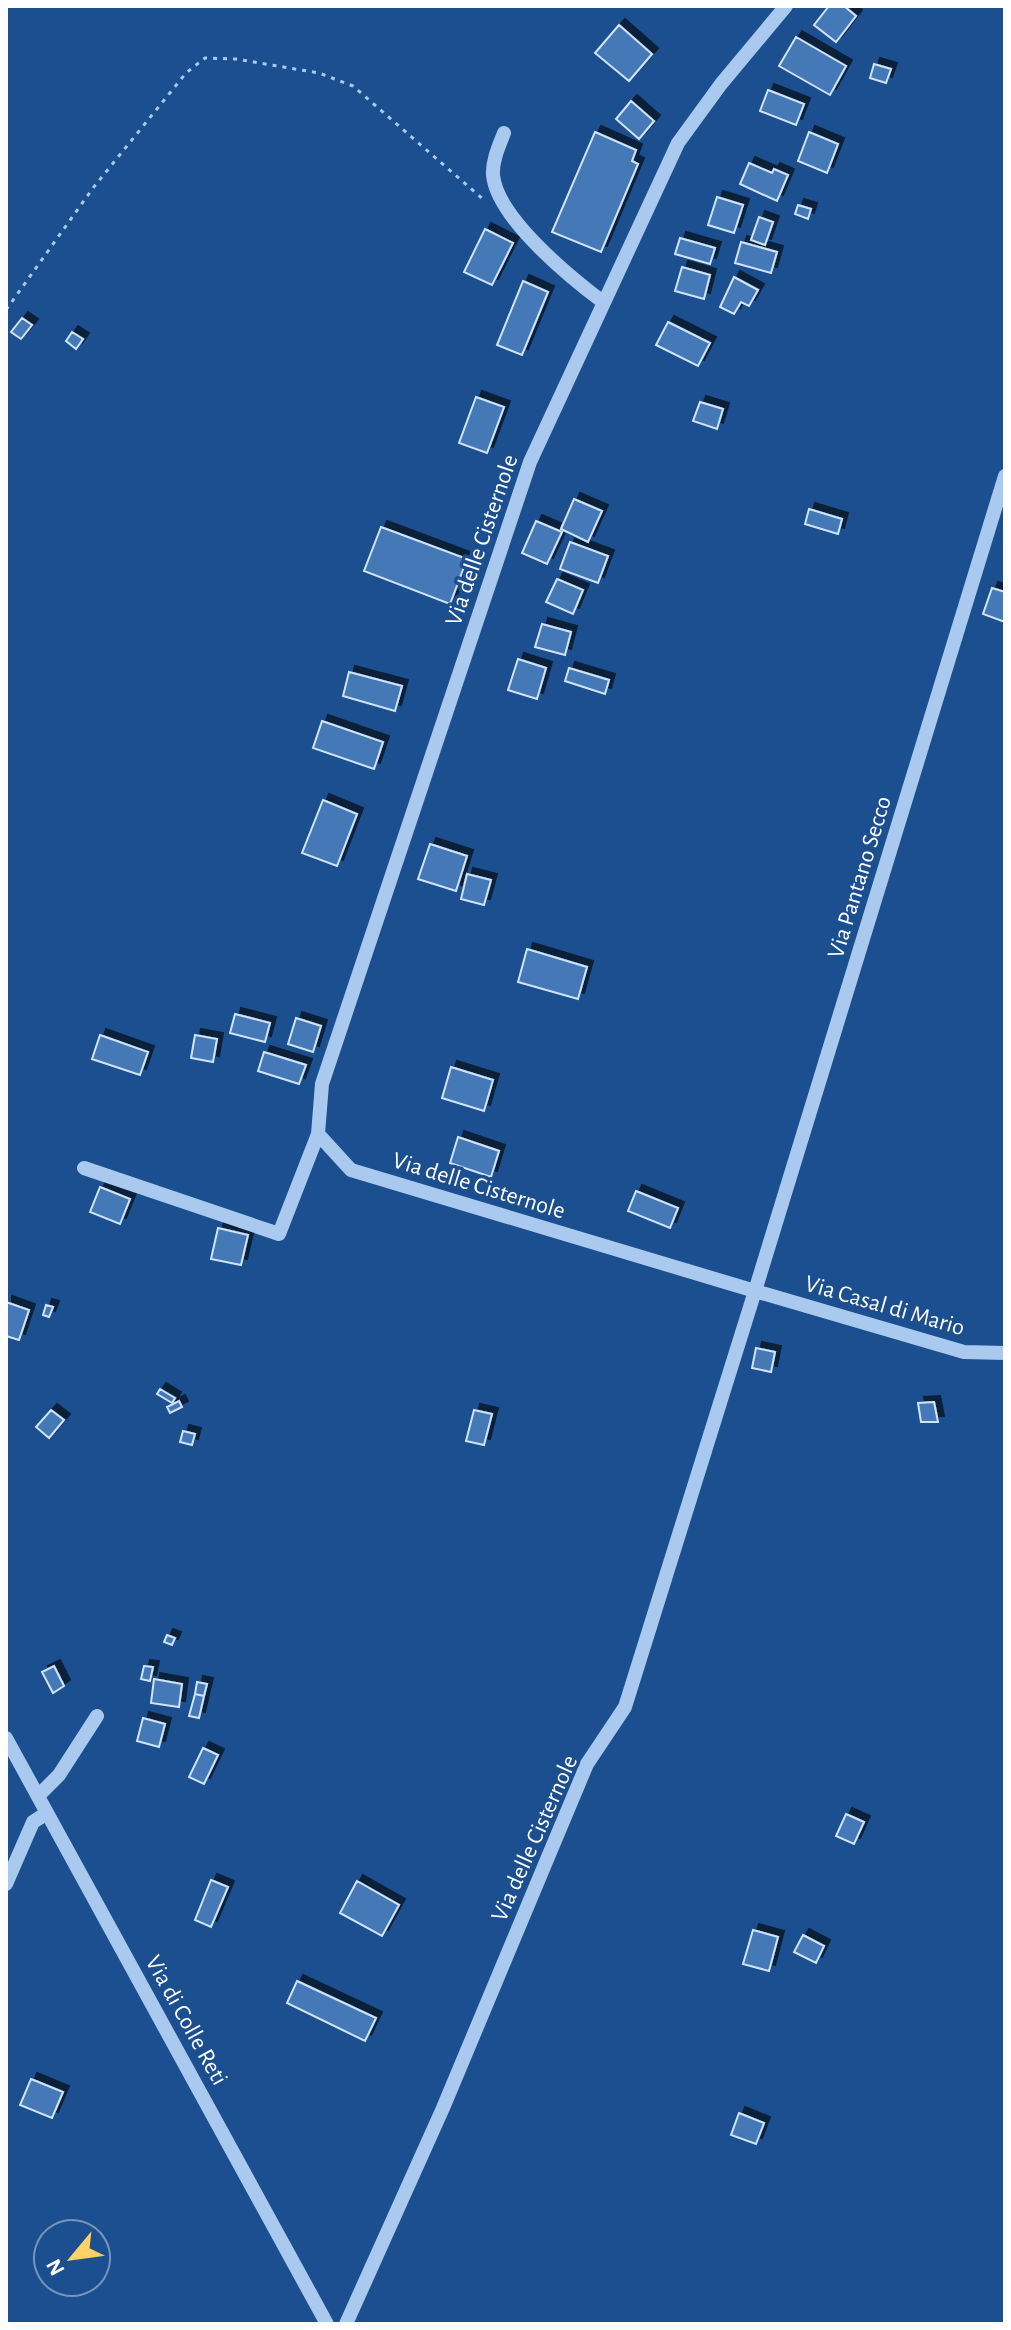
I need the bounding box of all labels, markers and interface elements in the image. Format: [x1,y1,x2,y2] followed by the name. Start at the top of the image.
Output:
[441,452,522,629] street label: Via delle Cisternole
[824,793,896,961] street label: Via Pantano Secco
[389,1148,568,1224] street label: Via delle Cisternole
[802,1272,967,1340] street label: Via Casal di Mario
[488,1752,582,1925] street label: Via delle Cisternole
[141,1952,232,2089] street label: Via di Colle Reti
[32,2218,112,2298] north arrow
[42,2255,69,2279] text: N

